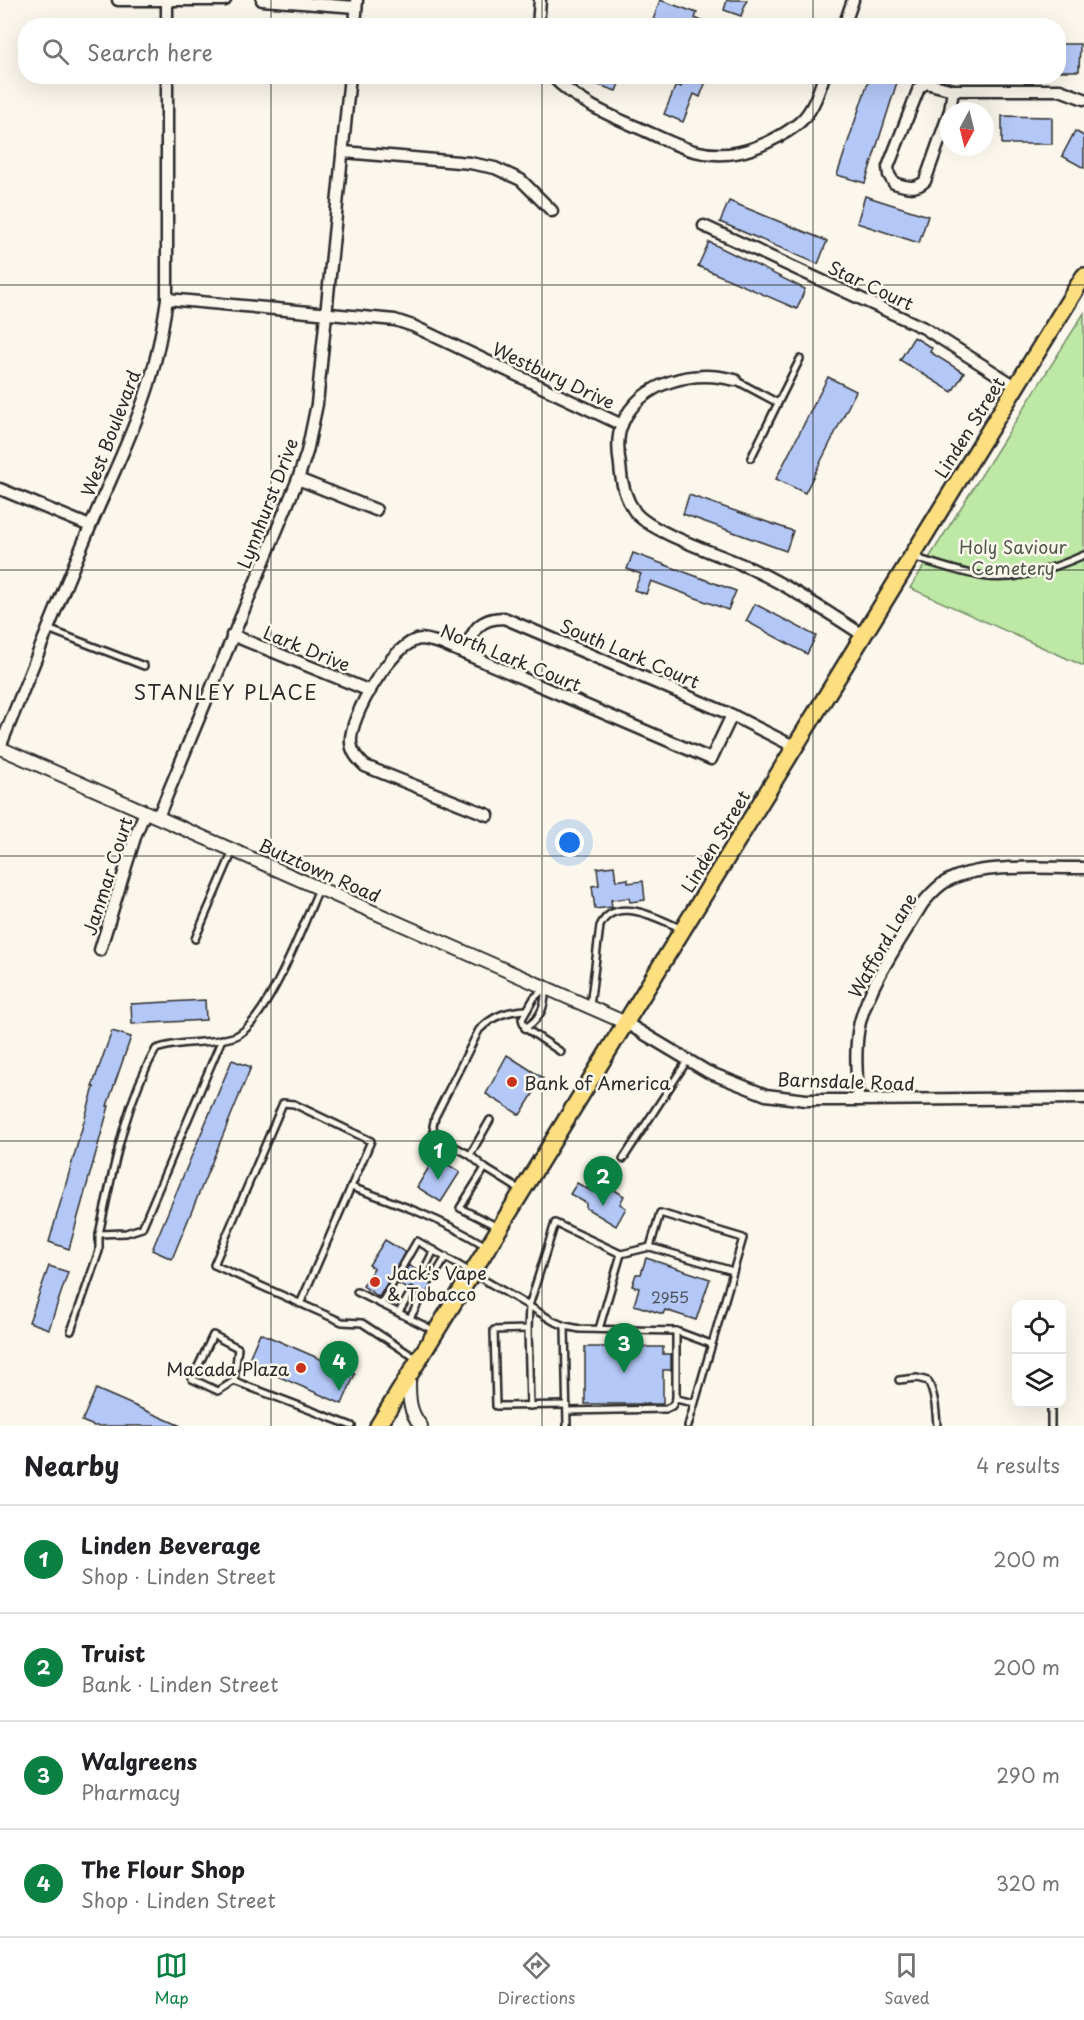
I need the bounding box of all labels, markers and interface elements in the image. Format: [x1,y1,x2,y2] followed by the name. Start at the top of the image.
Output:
[18,18,1066,84] search box
[39,35,72,68] icon: search
[87,35,213,68] text: Search here
[940,102,994,156] north arrow
[824,253,918,317] street label: Star Court
[488,335,620,415] street label: Westbury Drive
[74,366,146,500] street label: West Boulevard
[927,371,1011,483] street label: Linden Street
[230,434,304,572] street label: Lynnhurst Drive
[959,533,1068,581] park label: Holy Saviour Cemetery
[556,611,704,695] street label: South Lark Court
[437,616,585,698] street label: North Lark Court
[259,618,355,678] street label: Lark Drive
[134,677,318,707] district label: STANLEY PLACE
[674,785,756,897] street label: Linden Street
[75,813,139,939] street label: Janmar Court
[555,828,584,857] your location
[255,831,385,909] street label: Butztown Road
[841,887,923,1003] street label: Wafford Lane
[777,1065,915,1097] street label: Barnsdale Road
[524,1069,671,1096] place label: Bank of America
[505,1075,519,1089] marker: Bank of America
[418,1130,458,1180] pin: 1
[584,1156,622,1206] pin: 2
[387,1259,487,1307] place label: Jack's Vape & Tobacco
[368,1275,382,1289] marker: Jack's Vape & Tobacco
[651,1285,689,1308] house number: 2955
[1012,1300,1066,1408] map controls
[1012,1300,1066,1354] button: locate
[604,1324,644,1373] pin: 3
[320,1342,358,1391] pin: 4
[1012,1354,1066,1408] button: layers
[166,1355,290,1382] place label: Macada Plaza
[294,1361,308,1375] marker: Macada Plaza
[24,1446,119,1485] text: Nearby
[976,1450,1060,1480] text: 4 results
[81,1528,261,1561] text: Linden Beverage
[39,1544,48,1574] text: 1
[993,1544,1060,1574] text: 200 m
[81,1561,276,1591] text: Shop · Linden Street
[81,1636,145,1669] text: Truist
[36,1652,51,1682] text: 2
[993,1652,1060,1682] text: 200 m
[81,1669,278,1699] text: Bank · Linden Street
[81,1744,197,1777] text: Walgreens
[37,1760,50,1790] text: 3
[996,1760,1060,1790] text: 290 m
[81,1777,181,1807] text: Pharmacy
[81,1852,245,1885] text: The Flour Shop
[37,1868,50,1898] text: 4
[996,1868,1060,1898] text: 320 m
[81,1885,276,1915] text: Shop · Linden Street
[154,1949,189,2009] tab: Map
[497,1949,575,2009] tab: Directions
[884,1949,930,2009] tab: Saved

